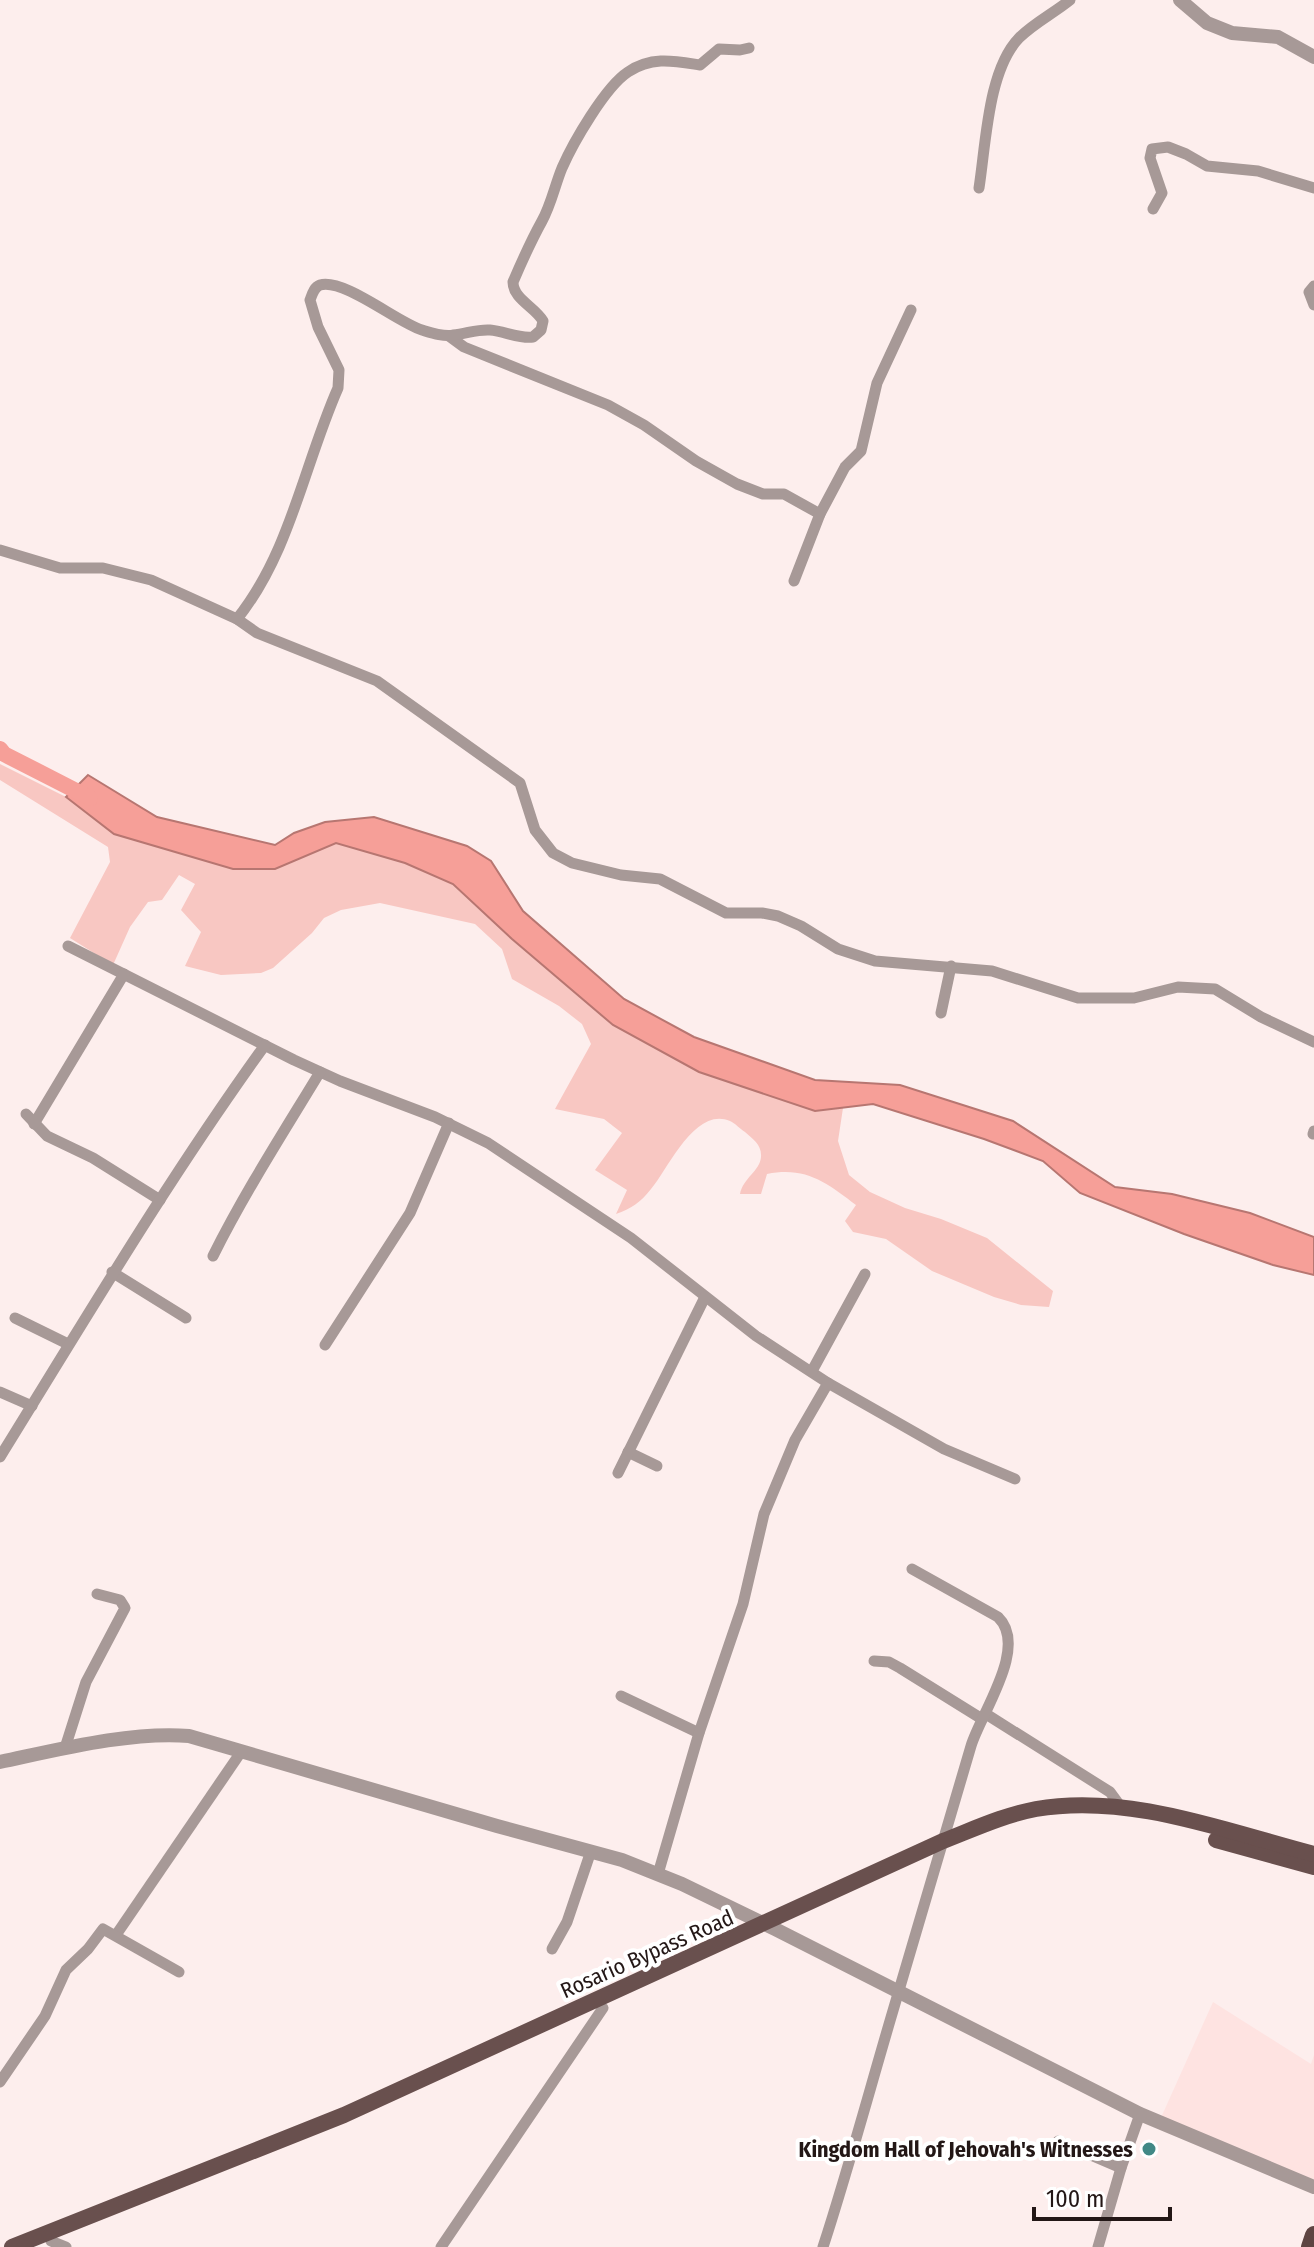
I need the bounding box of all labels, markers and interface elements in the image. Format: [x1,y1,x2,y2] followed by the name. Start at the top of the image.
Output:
[556,1904,738,2004] street label: Rosario Bypass Road
[799,2136,1133,2163] place label: Kingdom Hall of Jehovah's Witnesses
[1140,2140,1158,2158] marker: Kingdom Hall of Jehovah's Witnesses
[1034,2171,1170,2221] scale bar
[1046,2185,1104,2213] text: 100 m

